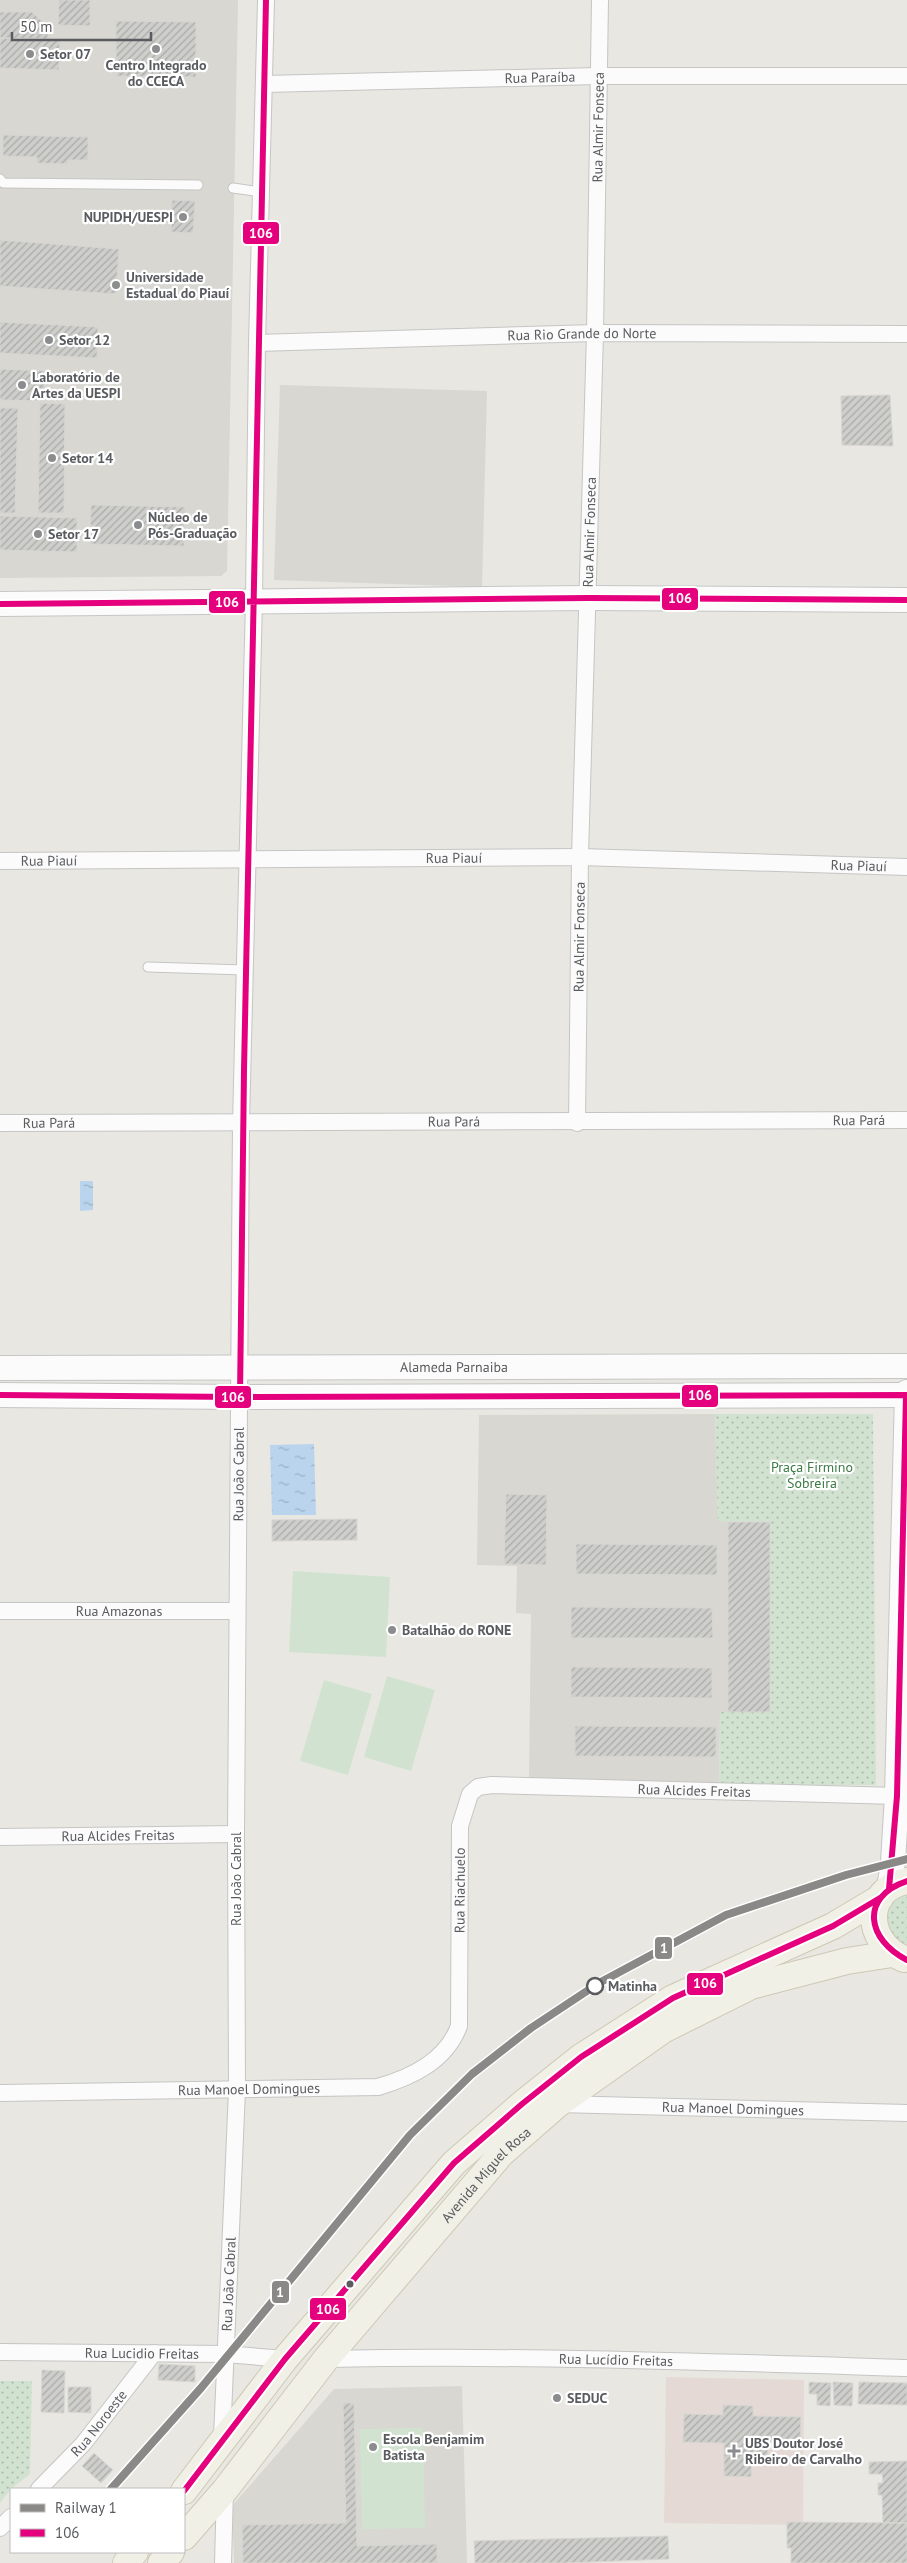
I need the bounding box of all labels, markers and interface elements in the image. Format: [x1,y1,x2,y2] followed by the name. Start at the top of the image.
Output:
[12,10,151,42] scale bar
[20,17,53,36] text: 50 m
[150,43,162,55] marker: Centro Integrado do CCECA
[40,45,91,63] place label: Setor 07
[24,48,36,60] marker: Setor 07
[106,56,207,90] place label: Centro Integrado do CCECA
[504,68,576,87] street label: Rua Paraíba
[588,72,608,183] street label: Rua Almir Fonseca
[84,208,173,226] place label: NUPIDH/UESPI
[177,211,189,223] marker: NUPIDH/UESPI
[242,221,280,245] line badge: 106
[249,224,273,242] text: 106
[126,268,230,302] place label: Universidade Estadual do Piauí
[110,279,122,291] marker: Universidade Estadual do Piauí
[507,324,656,345] street label: Rua Rio Grande do Norte
[59,331,110,349] place label: Setor 12
[43,334,55,346] marker: Setor 12
[32,368,121,402] place label: Laboratório de Artes da UESPI
[16,379,28,391] marker: Laboratório de Artes da UESPI
[62,449,113,467] place label: Setor 14
[46,452,58,464] marker: Setor 14
[579,477,600,588] street label: Rua Almir Fonseca
[148,508,237,542] place label: Núcleo de Pós-Graduação
[132,519,144,531] marker: Núcleo de Pós-Graduação
[48,525,99,543] place label: Setor 17
[32,528,44,540] marker: Setor 17
[661,587,699,611] line badge: 106
[668,589,692,607] text: 106
[208,590,246,614] line badge: 106
[215,593,239,611] text: 106
[426,849,482,867] street label: Rua Piauí
[21,851,77,870] street label: Rua Piauí
[830,856,888,875] street label: Rua Piauí
[569,882,589,992] street label: Rua Almir Fonseca
[833,1111,885,1129] street label: Rua Pará
[428,1112,480,1131] street label: Rua Pará
[23,1114,75,1132] street label: Rua Pará
[400,1358,508,1376] street label: Alameda Parnaiba
[681,1384,719,1408] line badge: 106
[214,1385,252,1409] line badge: 106
[688,1386,712,1404] text: 106
[221,1388,245,1406] text: 106
[229,1427,248,1522] street label: Rua João Cabral
[771,1458,853,1492] park label: Praça Firmino Sobreira
[76,1602,162,1620] street label: Rua Amazonas
[402,1621,511,1639] place label: Batalhão do RONE
[386,1624,398,1636] marker: Batalhão do RONE
[637,1780,751,1801] street label: Rua Alcides Freitas
[61,1826,175,1845] street label: Rua Alcides Freitas
[227,1832,245,1926] street label: Rua João Cabral
[450,1847,469,1933] street label: Rua Riachuelo
[654,1936,673,1960] line badge: 1
[660,1939,668,1957] text: 1
[686,1972,724,1996] line badge: 106
[693,1974,717,1992] text: 106
[586,1977,604,1995] marker: Matinha
[608,1977,657,1995] place label: Matinha
[178,2079,320,2099] street label: Rua Manoel Domingues
[662,2098,804,2119] street label: Rua Manoel Domingues
[437,2123,535,2226] street label: Avenida Miguel Rosa
[218,2237,240,2332] street label: Rua João Cabral
[345,2279,355,2289] unlabelled marker
[271,2280,290,2304] line badge: 1
[276,2283,284,2301] text: 1
[309,2297,347,2321] line badge: 106
[316,2300,340,2318] text: 106
[85,2344,199,2363] street label: Rua Lucidio Freitas
[559,2350,673,2370] street label: Rua Lucídio Freitas
[67,2386,131,2460] street label: Rua Noroeste
[567,2389,608,2407] place label: SEDUC
[551,2392,563,2404] marker: SEDUC
[383,2430,484,2464] place label: Escola Benjamim Batista
[745,2434,862,2468] place label: UBS Doutor José Ribeiro de Carvalho
[367,2441,379,2453] marker: Escola Benjamim Batista
[727,2444,741,2458] marker: UBS Doutor José Ribeiro de Carvalho
[10,2488,185,2553] legend
[55,2498,117,2517] text: Railway 1
[55,2523,80,2542] text: 106

